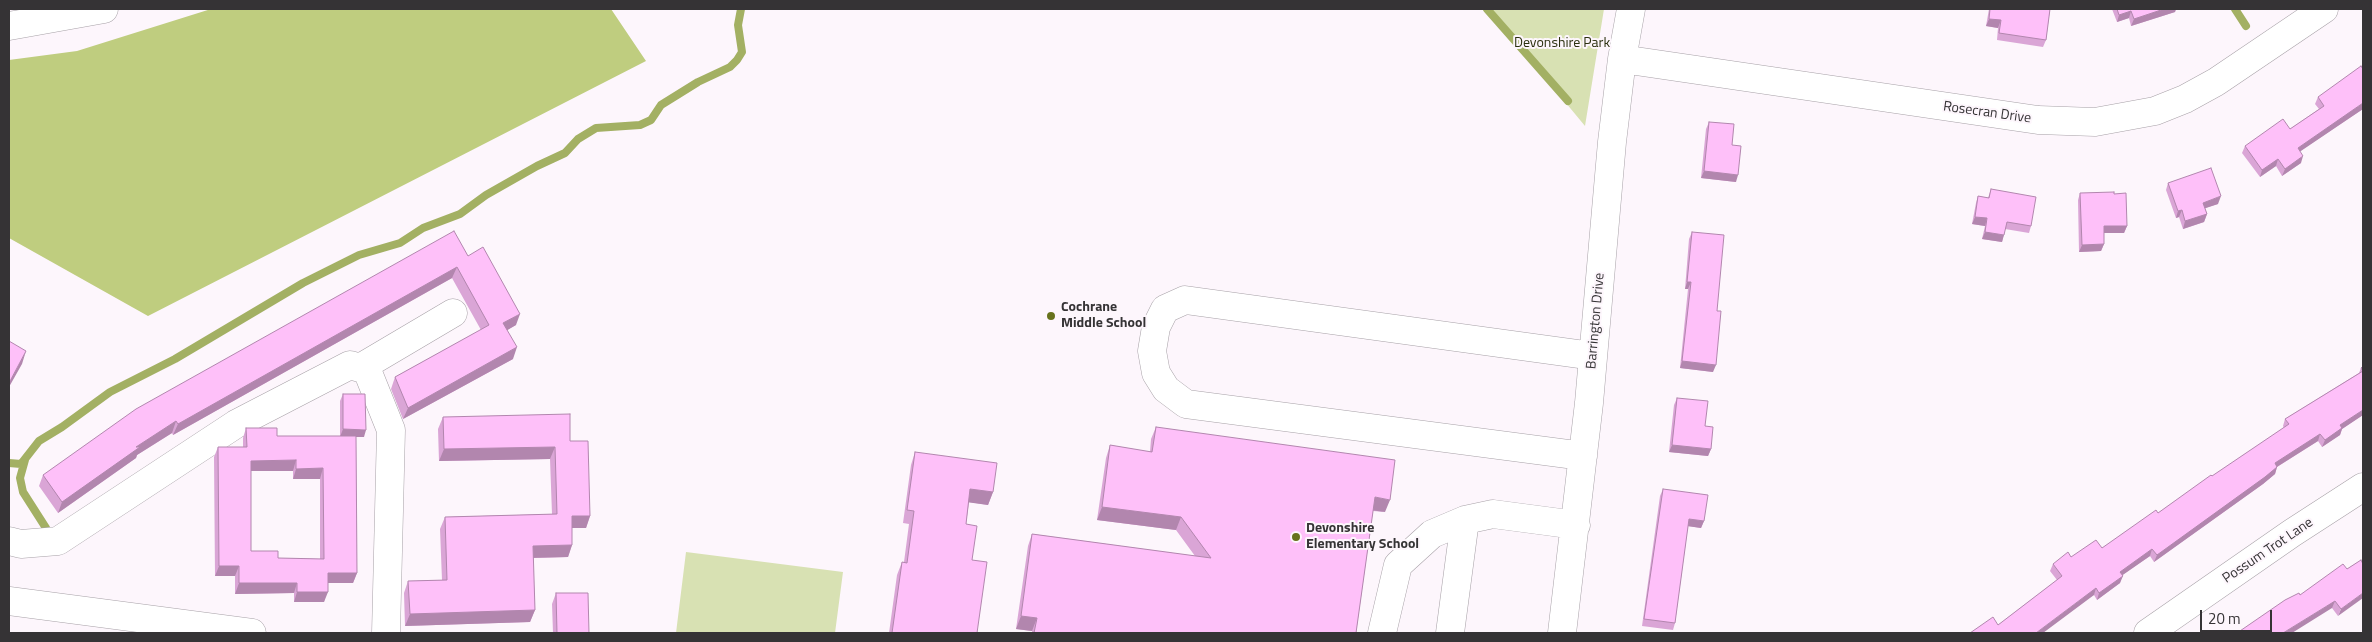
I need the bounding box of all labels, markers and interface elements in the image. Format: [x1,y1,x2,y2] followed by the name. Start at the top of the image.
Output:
[1514,36,1610,52] park label: Devonshire Park
[1942,99,2032,127] street label: Rosecran Drive
[1583,272,1609,370] street label: Barrington Drive
[1061,300,1146,332] place label: Cochrane Middle School
[1045,310,1057,322] marker: Cochrane Middle School
[2220,515,2316,587] street label: Possum Trot Lane
[1306,521,1419,554] place label: Devonshire Elementary School
[1290,531,1302,543] marker: Devonshire Elementary School
[2202,600,2274,632] scale bar
[2208,607,2241,630] text: 20 m

